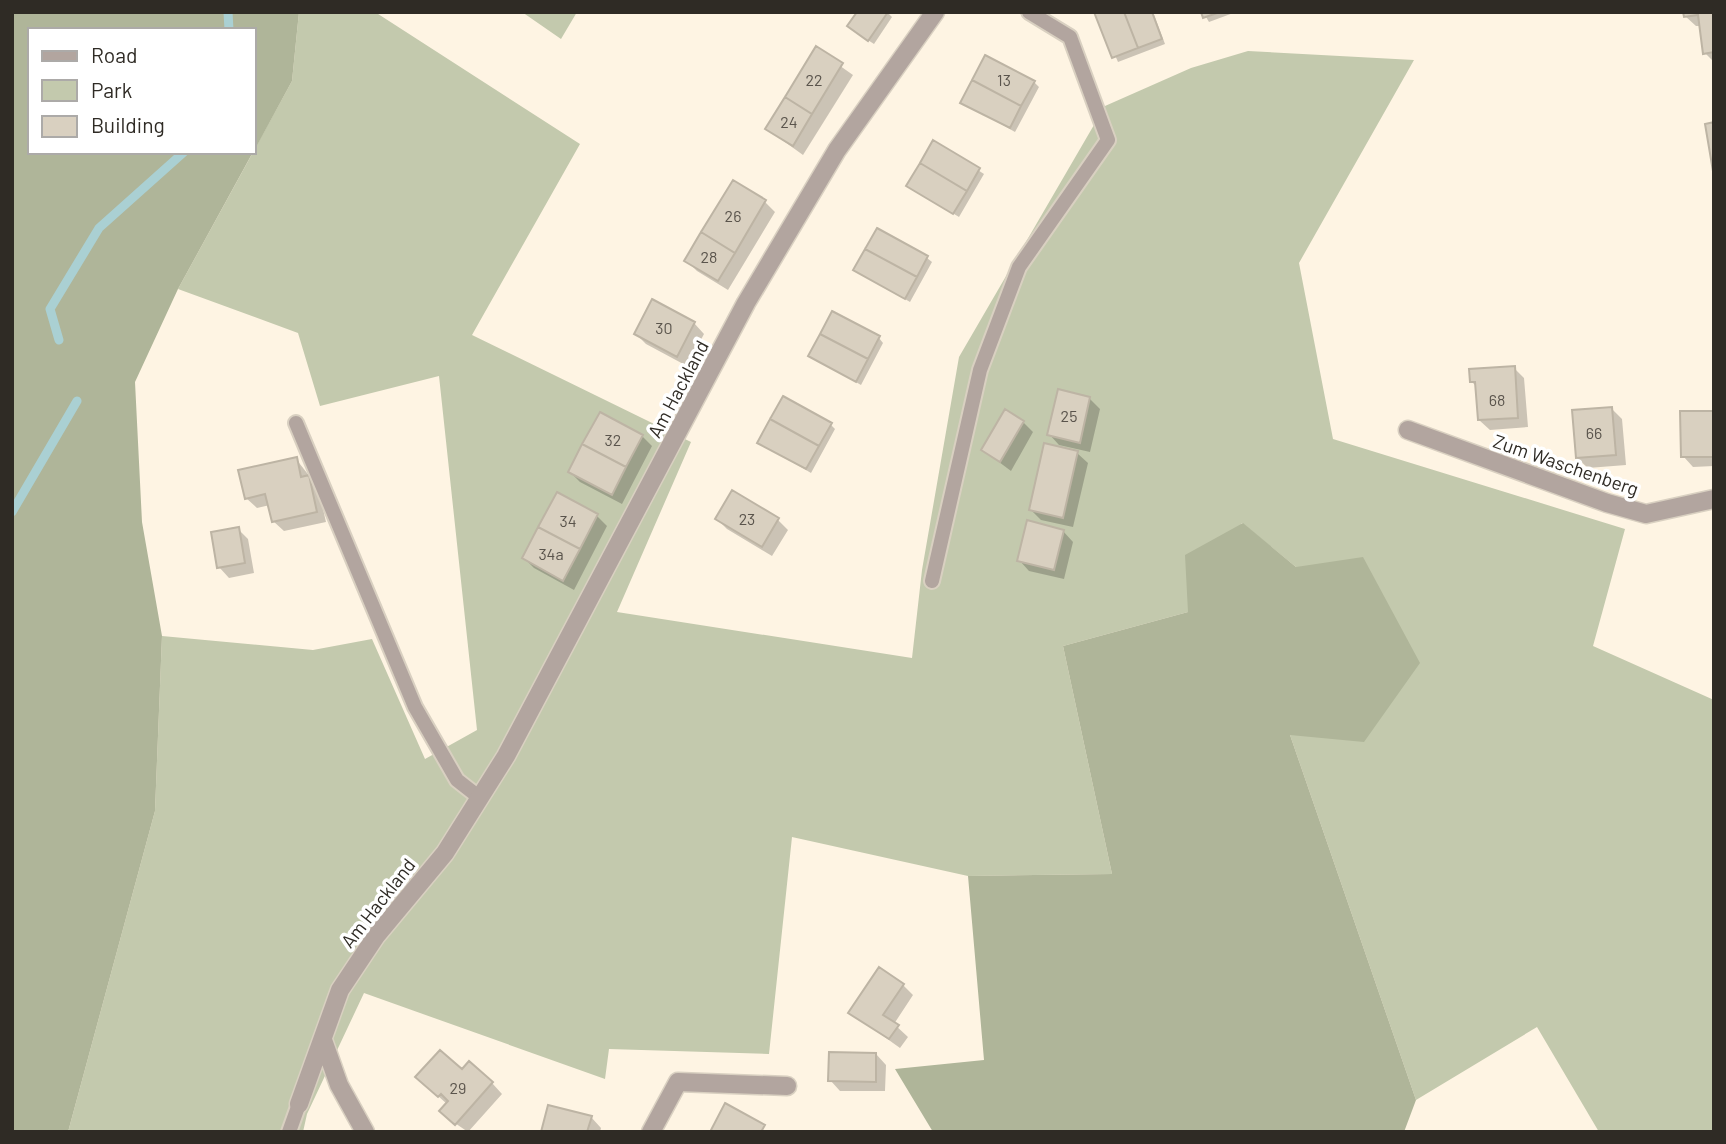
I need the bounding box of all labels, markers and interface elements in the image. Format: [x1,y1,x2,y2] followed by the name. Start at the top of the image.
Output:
[28,28,256,154] legend
[91,42,137,67] text: Road
[805,70,823,89] house number: 22
[997,70,1011,89] house number: 13
[91,77,132,102] text: Park
[91,112,165,137] text: Building
[780,112,798,131] house number: 24
[725,206,741,225] house number: 26
[701,247,717,266] house number: 28
[655,318,673,337] house number: 30
[642,336,713,441] street label: Am Hackland
[1489,390,1505,409] house number: 68
[1061,406,1077,425] house number: 25
[1586,423,1602,442] house number: 66
[1490,429,1642,500] street label: Zum Waschenberg
[605,430,621,449] house number: 32
[739,509,755,528] house number: 23
[559,511,577,530] house number: 34
[538,544,564,563] house number: 34a
[336,853,420,952] street label: Am Hackland
[450,1078,466,1097] house number: 29

